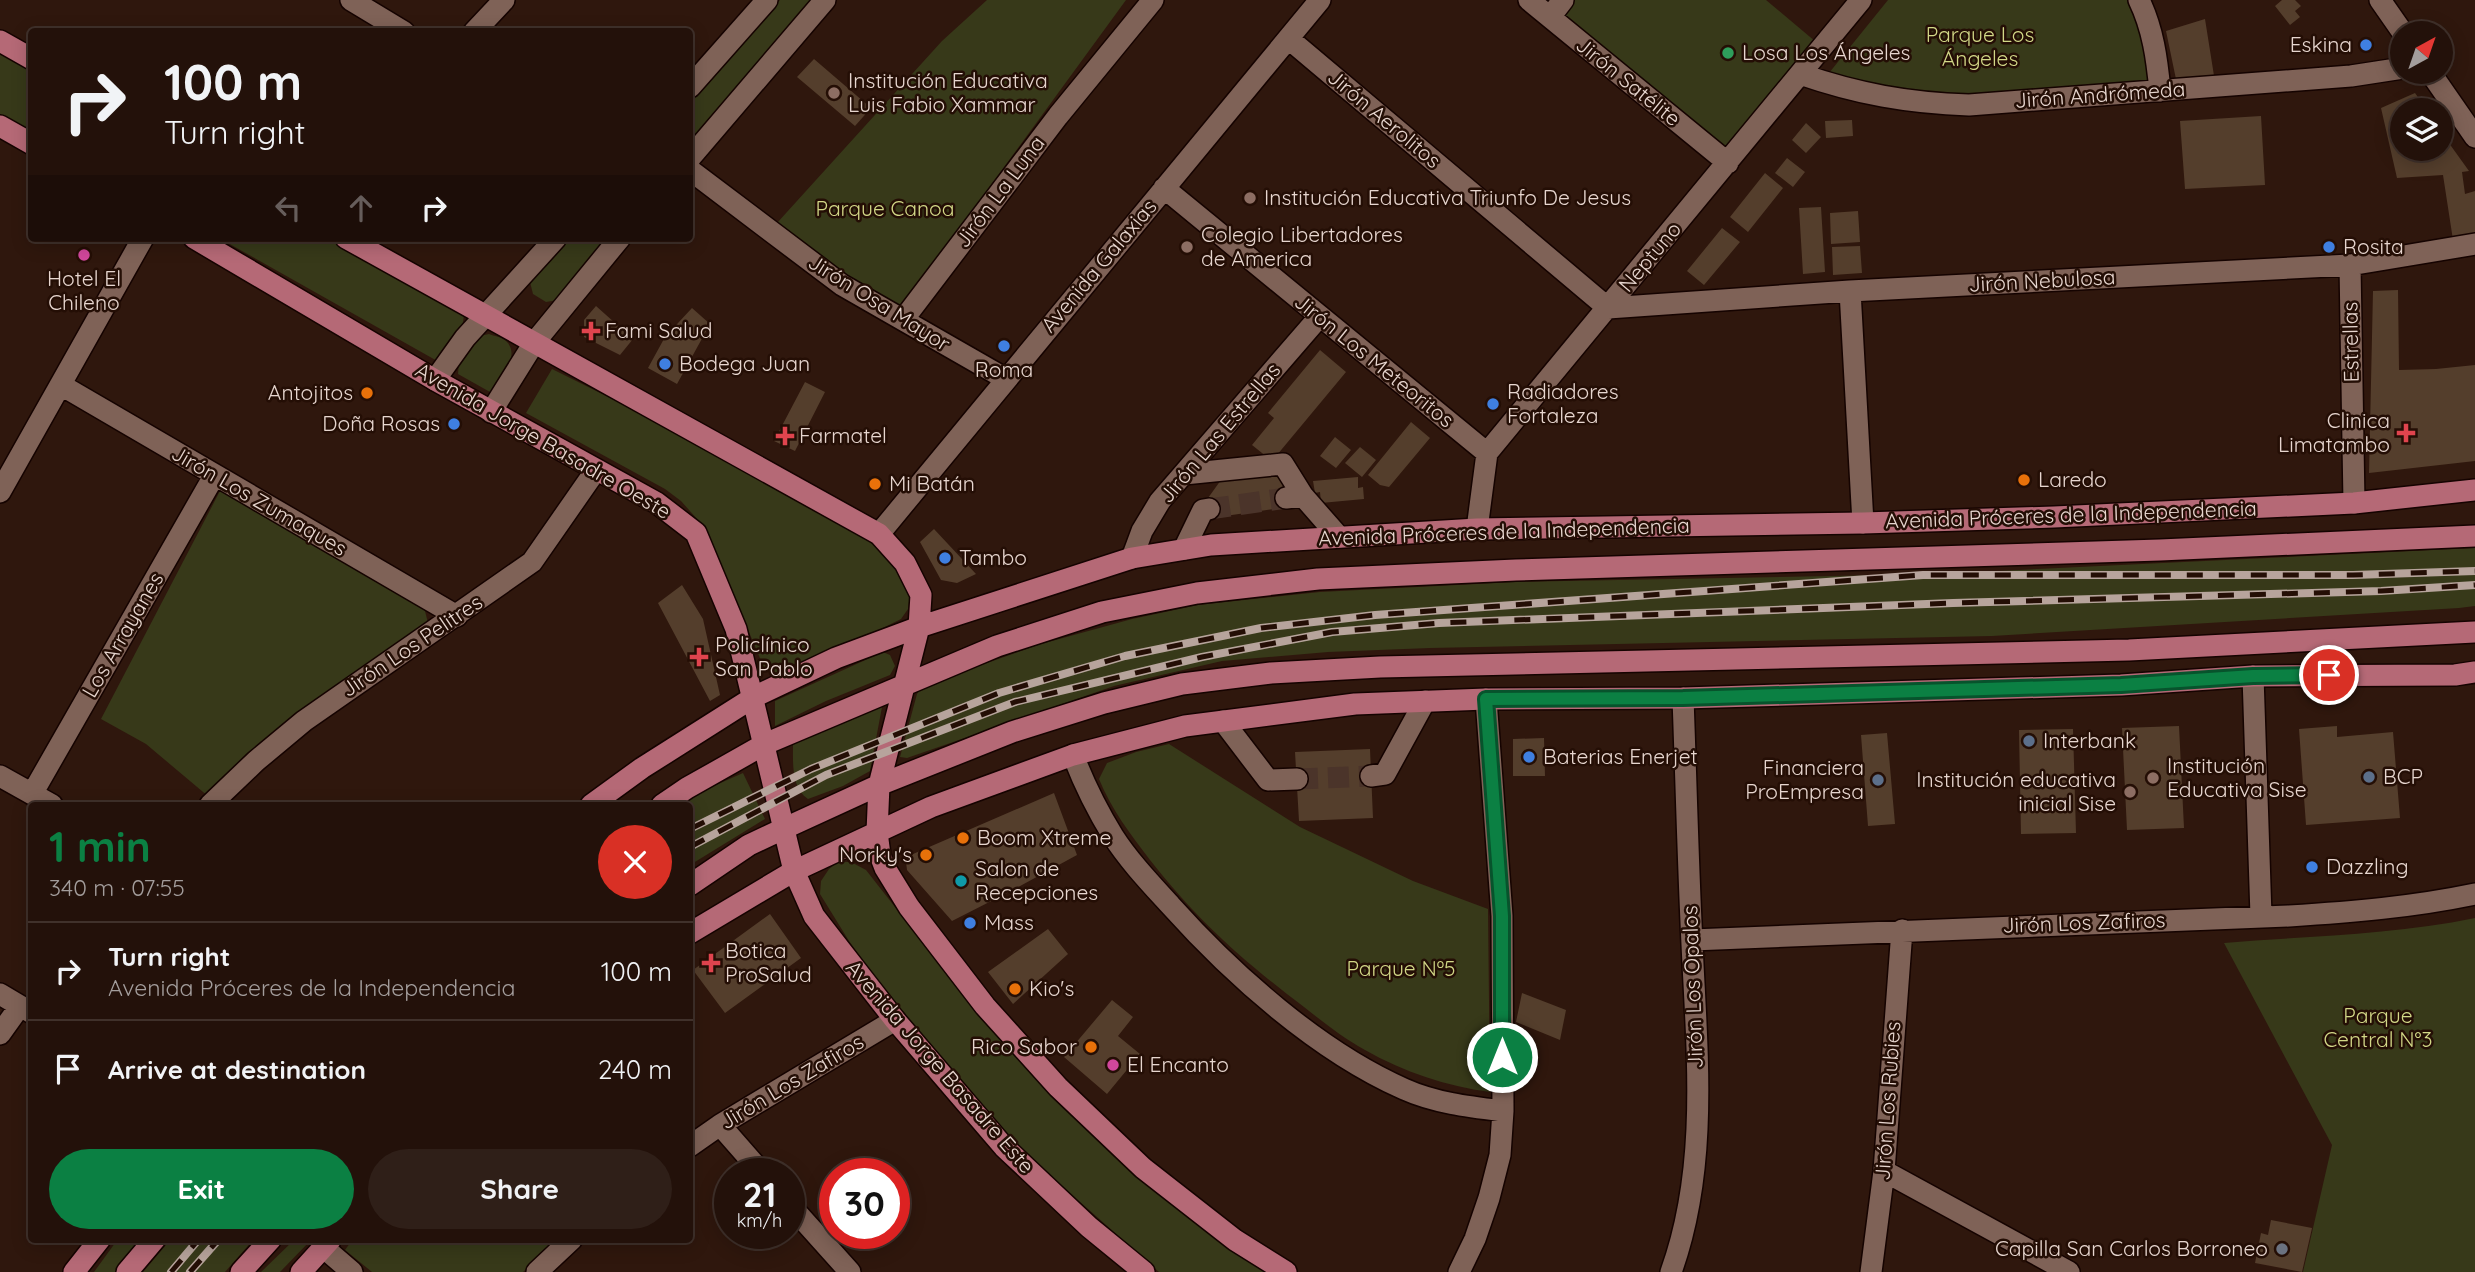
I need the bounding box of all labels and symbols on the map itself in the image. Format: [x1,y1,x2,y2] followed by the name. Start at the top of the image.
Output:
[1926,21,2034,71] park label: Parque Los Ángeles
[2390,21,2454,84] north arrow
[1571,31,1686,131] street label: Jirón Satélite
[2290,31,2352,57] place label: Eskina
[2358,37,2374,53] marker: Eskina
[1742,39,1910,65] place label: Losa Los Ángeles
[1720,45,1736,61] marker: Losa Los Ángeles
[1323,63,1447,173] street label: Jirón Aerolitos
[848,67,1048,117] place label: Institución Educativa Luis Fabio Xammar
[2014,75,2186,113] street label: Jirón Andrómeda
[826,85,842,101] marker: Institución Educativa Luis Fabio Xammar
[949,131,1050,252] street label: Jirón La Luna
[1264,184,1631,210] place label: Institución Educativa Triunfo De Jesus
[1242,190,1258,206] marker: Institución Educativa Triunfo De Jesus
[1035,193,1162,337] street label: Avenida Galaxias
[815,195,955,221] park label: Parque Canoa
[1612,216,1686,297] street label: Neptuno
[1201,221,1403,271] place label: Colegio Libertadores de America
[2343,233,2404,259] place label: Rosita
[1179,239,1195,255] marker: Colegio Libertadores de America
[2321,239,2337,255] marker: Rosita
[76,247,92,263] marker: Hotel El Chileno
[804,248,955,356] street label: Jirón Osa Mayor
[1968,263,2116,297] street label: Jirón Nebulosa
[47,265,121,315] place label: Hotel El Chileno
[1290,288,1460,432] street label: Jirón Los Meteoritos
[2336,301,2364,383] street label: Estrellas
[605,317,713,343] place label: Fami Salud
[583,323,599,339] marker: Fami Salud
[996,338,1012,354] marker: Roma
[679,350,810,376] place label: Bodega Juan
[411,356,676,524] street label: Avenida Jorge Basadre Oeste
[657,356,673,372] marker: Bodega Juan
[975,356,1033,382] place label: Roma
[1153,357,1286,508] street label: Jirón Las Estrellas
[1507,378,1619,428] place label: Radiadores Fortaleza
[268,379,353,405] place label: Antojitos
[359,385,375,401] marker: Antojitos
[1485,396,1501,412] marker: Radiadores Fortaleza
[2278,407,2390,457] place label: Clinica Limatambo
[322,410,440,436] place label: Doña Rosas
[446,416,462,432] marker: Doña Rosas
[799,422,887,448] place label: Farmatel
[2396,423,2416,443] marker: Clinica Limatambo
[777,428,793,444] marker: Farmatel
[167,439,352,561] street label: Jirón Los Zumaques
[2038,466,2107,492] place label: Laredo
[889,470,975,496] place label: Mi Batán
[2016,472,2032,488] marker: Laredo
[867,476,883,492] marker: Mi Batán
[1885,495,2257,533] street label: Avenida Próceres de la Independencia
[1318,512,1690,550] street label: Avenida Próceres de la Independencia
[959,544,1027,570] place label: Tambo
[937,550,953,566] marker: Tambo
[76,567,168,702] street label: Los Arrayanes
[336,588,487,702] street label: Jirón Los Pelitres
[715,631,813,681] place label: Policlínico San Pablo
[2299,645,2359,705] pin
[689,647,709,667] marker: Policlínico San Pablo
[2043,727,2136,753] place label: Interbank
[2021,733,2037,749] marker: Interbank
[1543,743,1698,769] place label: Baterias Enerjet
[1521,749,1537,765] marker: Baterias Enerjet
[2167,752,2307,802] place label: Institución Educativa Sise
[1745,754,1864,804] place label: Financiera ProEmpresa
[2383,763,2423,789] place label: BCP
[1916,766,2116,816] place label: Institución educativa inicial Sise
[2361,769,2377,785] marker: BCP
[2145,770,2161,786] marker: Institución Educativa Sise
[1870,772,1886,788] marker: Financiera ProEmpresa
[2122,784,2138,800] marker: Institución educativa inicial Sise
[977,824,1111,850] place label: Boom Xtreme
[955,830,971,846] marker: Boom Xtreme
[839,841,912,867] place label: Norky's
[918,847,934,863] marker: Norky's
[2326,853,2409,879] place label: Dazzling
[975,855,1098,905] place label: Salon de Recepciones
[2304,859,2320,875] marker: Dazzling
[953,873,969,889] marker: Salon de Recepciones
[1676,905,1708,1069] street label: Jirón Los Opalos
[2002,906,2166,938] street label: Jirón Los Zafiros
[984,909,1034,935] place label: Mass
[962,915,978,931] marker: Mass
[725,937,812,987] place label: Botica ProSalud
[841,954,1041,1178] street label: Avenida Jorge Basadre Este
[703,955,719,971] marker: Botica ProSalud
[1346,955,1456,981] park label: Parque Nº5
[1029,975,1074,1001] place label: Kio's
[1007,981,1023,997] marker: Kio's
[2323,1002,2433,1052] park label: Parque Central N°3
[1465,1020,1539,1094] position arrow
[1868,1021,1906,1181] street label: Jirón Los Rubies
[715,1028,868,1134] street label: Jirón Los Zafiros
[971,1033,1077,1059] place label: Rico Sabor
[1083,1039,1099,1055] marker: Rico Sabor
[1127,1051,1229,1077] place label: El Encanto
[1105,1057,1121,1073] marker: El Encanto
[819,1158,910,1249] speed limit sign: 30
[1995,1235,2268,1261] place label: Capilla San Carlos Borroneo
[2274,1241,2290,1257] marker: Capilla San Carlos Borroneo

